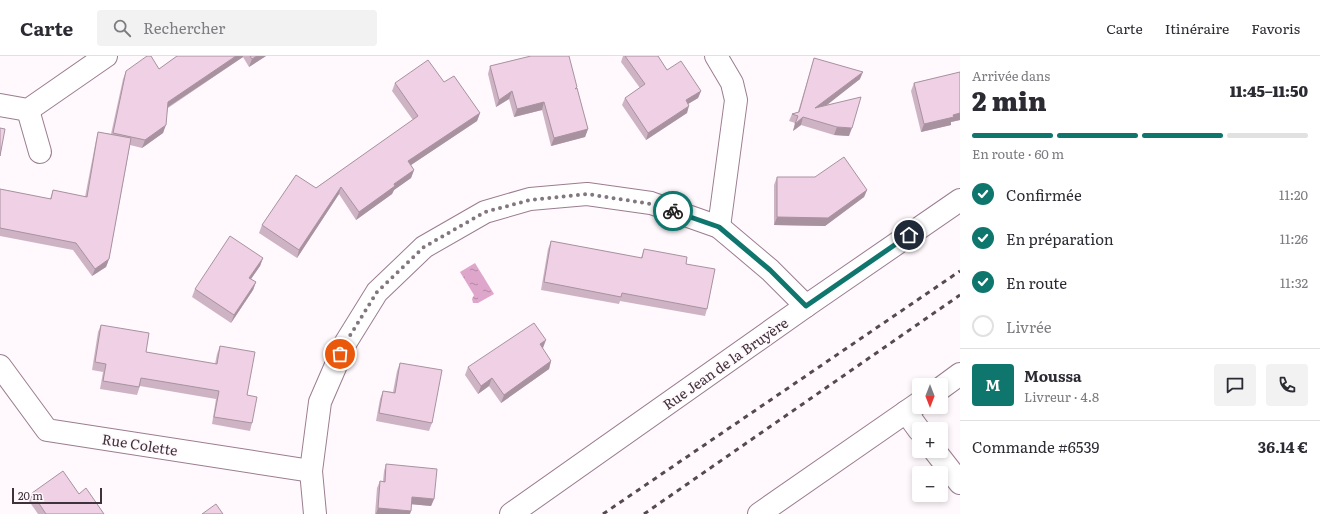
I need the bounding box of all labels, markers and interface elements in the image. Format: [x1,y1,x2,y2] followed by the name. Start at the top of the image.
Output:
[97,10,377,46] search box
[20,14,73,42] text: Carte
[143,16,225,39] text: Rechercher
[111,17,133,39] icon: search
[1106,18,1143,38] text: Carte
[1165,18,1229,38] text: Itinéraire
[1251,18,1300,38] text: Favoris
[972,66,1050,85] text: Arrivée dans
[1230,79,1308,102] text: 11:45–11:50
[972,80,1047,119] text: 2 min
[972,144,1064,163] text: En route · 60 m
[972,183,994,205] icon: check
[1006,183,1082,206] text: Confirmée
[1279,185,1308,204] text: 11:20
[653,191,693,231] courier
[662,200,684,222] icon: bike
[892,218,926,252] pin
[898,224,920,246] icon: home
[972,227,994,249] icon: check
[1006,227,1114,250] text: En préparation
[1280,229,1308,248] text: 11:26
[972,271,994,293] icon: check
[1006,271,1067,294] text: En route
[1280,273,1308,292] text: 11:32
[658,312,792,414] street label: Rue Jean de la Bruyère
[1006,315,1052,338] text: Livrée
[323,337,357,371] pin
[329,343,351,365] icon: bag
[1024,364,1082,387] text: Moussa
[1214,364,1256,406] button: chat
[1266,364,1308,406] button: phone
[986,373,1000,396] text: M
[912,378,948,414] north arrow
[912,378,948,502] map controls
[1024,387,1099,406] text: Livreur · 4.8
[912,422,948,458] button: +
[101,428,179,460] street label: Rue Colette
[972,435,1099,458] text: Commande #6539
[1258,435,1308,458] text: 36.14 €
[912,466,948,502] button: −
[12,486,102,505] scale bar
[18,487,43,503] text: 20 m

